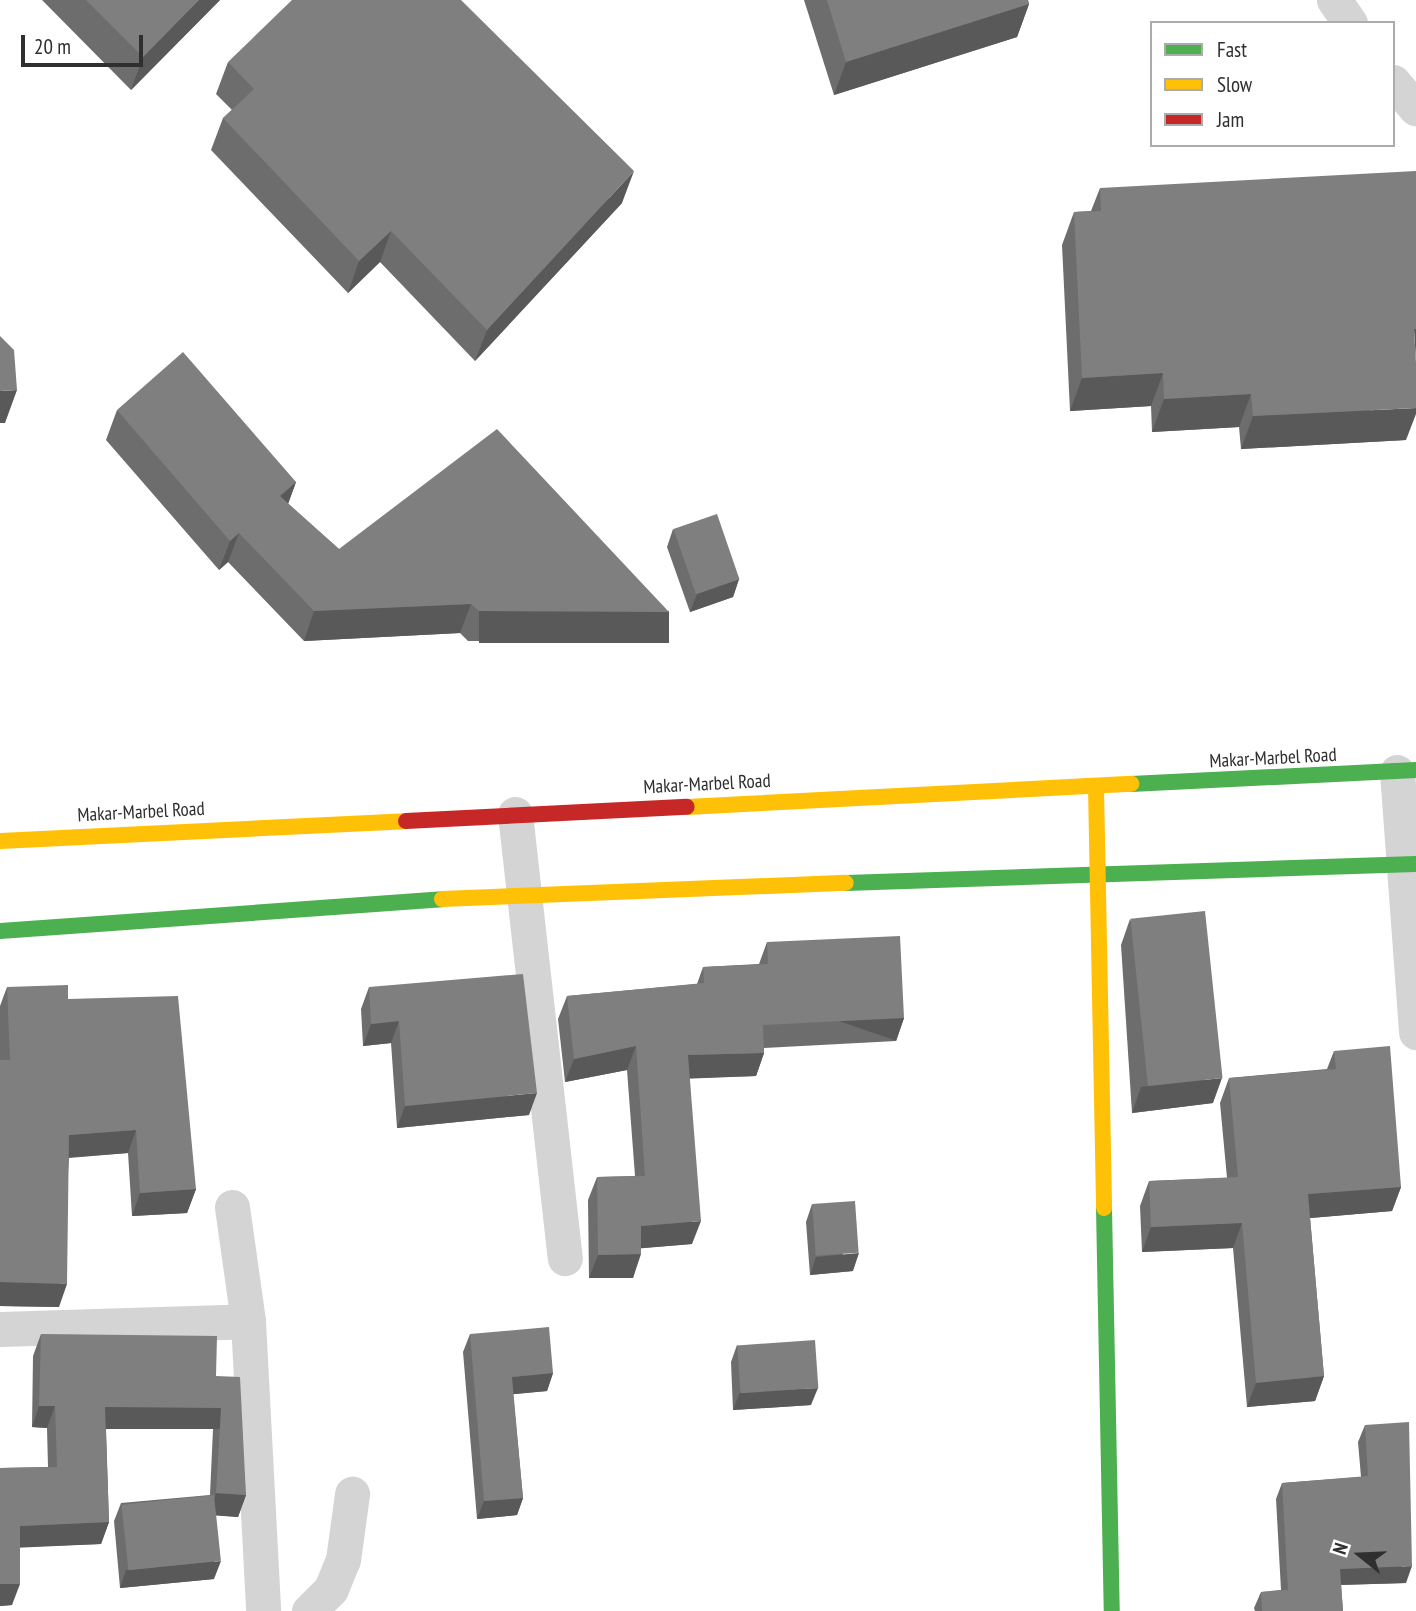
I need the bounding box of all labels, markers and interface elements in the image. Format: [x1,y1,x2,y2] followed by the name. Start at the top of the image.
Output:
[24,21,147,65] scale bar
[1150,21,1395,147] legend
[34,33,71,60] text: 20 m
[1217,36,1247,63] text: Fast
[1217,71,1252,98] text: Slow
[1217,106,1244,133] text: Jam
[1209,743,1337,773] street label: Makar-Marbel Road
[643,769,771,799] street label: Makar-Marbel Road
[77,797,205,827] street label: Makar-Marbel Road
[1325,1520,1395,1590] north arrow
[1327,1540,1353,1557] text: N

